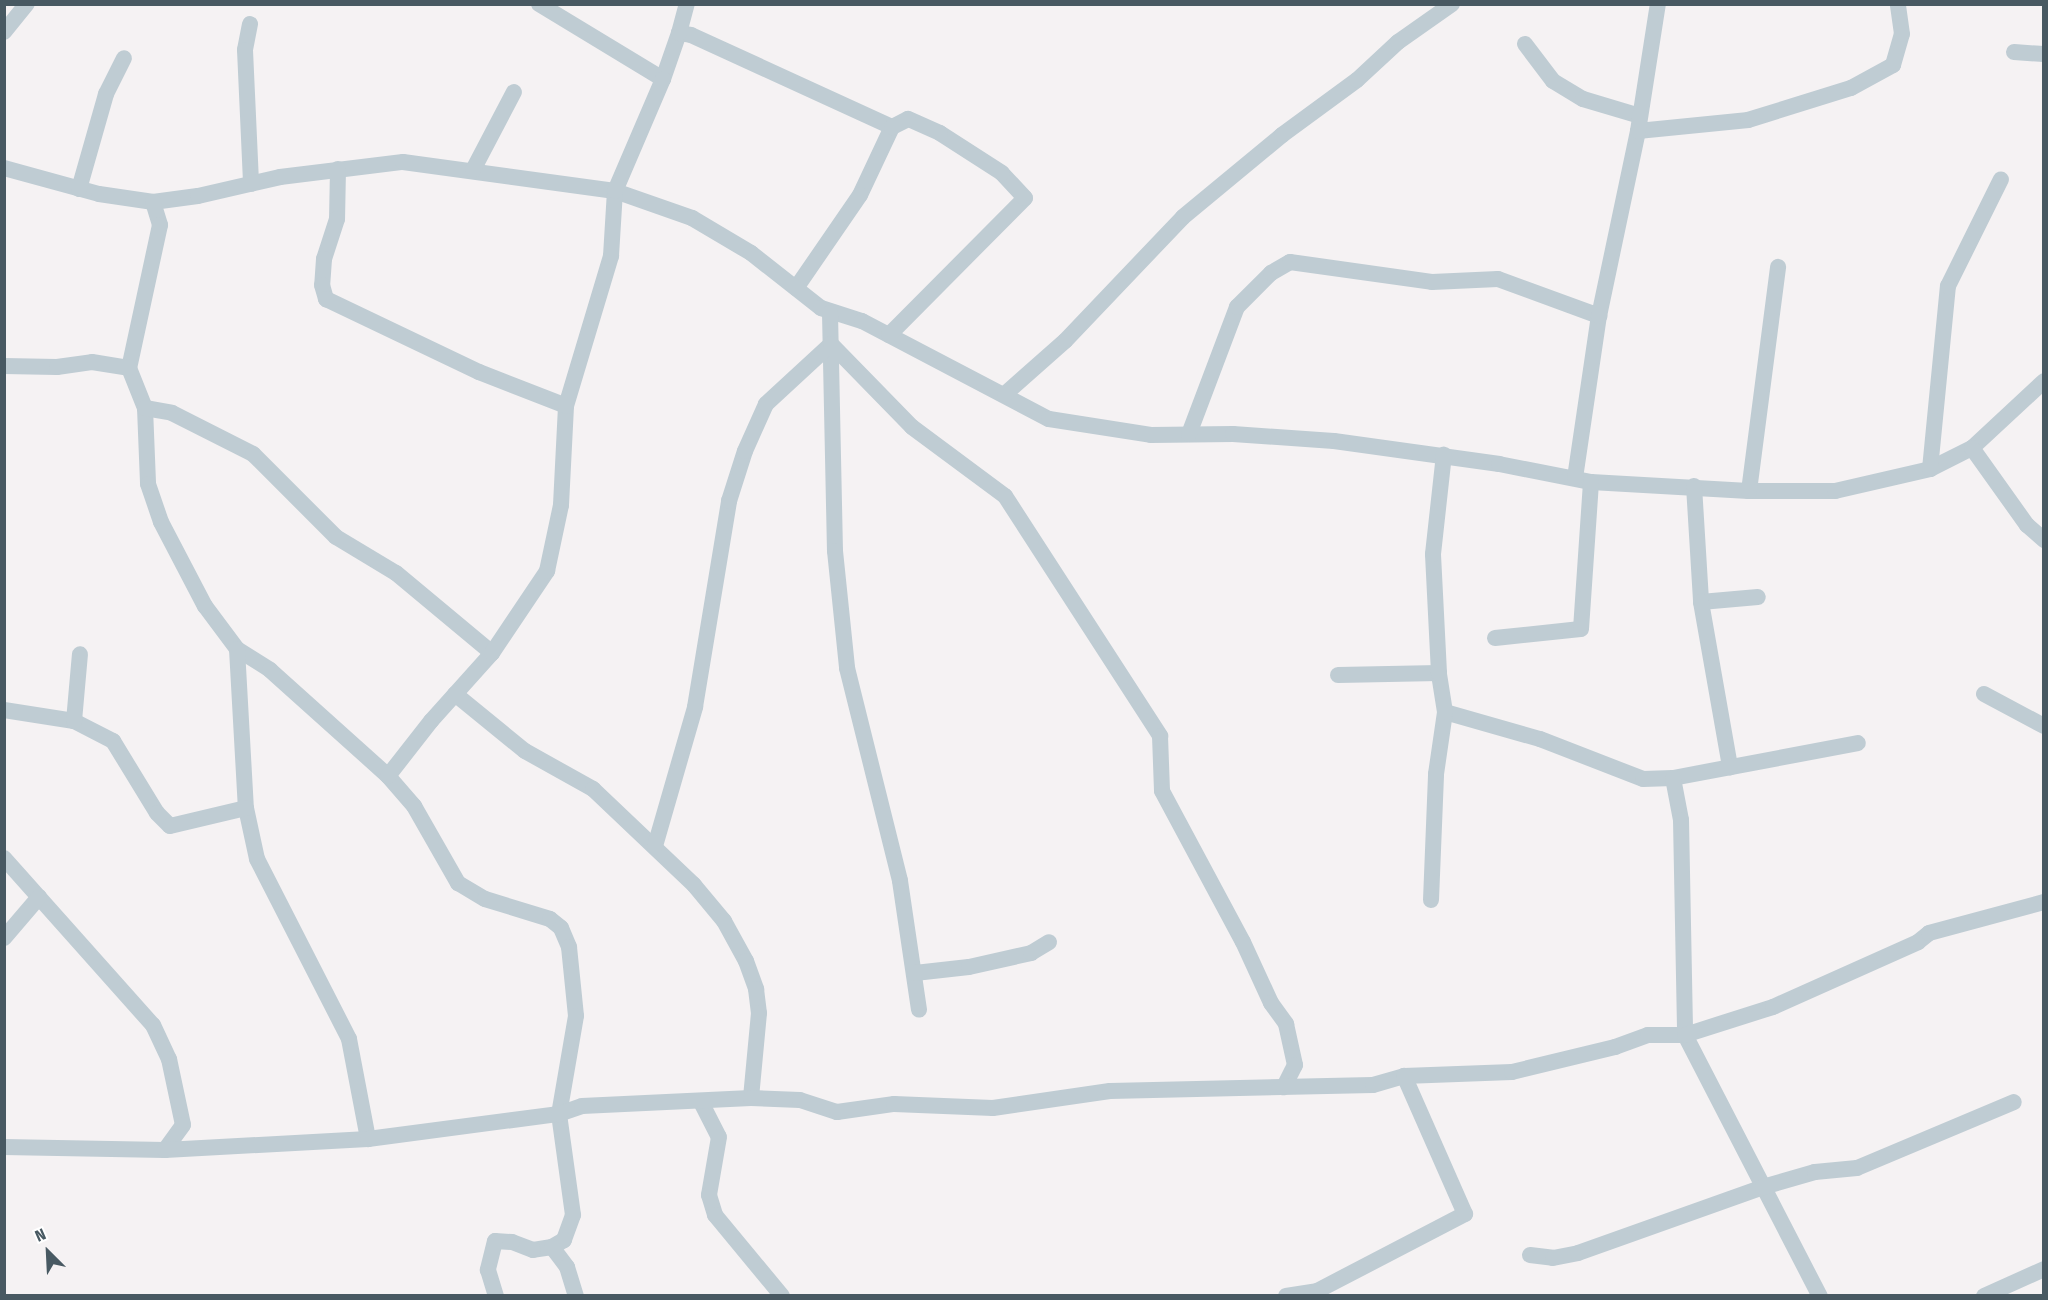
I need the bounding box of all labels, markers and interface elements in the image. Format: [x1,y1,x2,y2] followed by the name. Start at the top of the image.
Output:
[18,1222,78,1282] north arrow
[32,1224,49,1246] text: N

